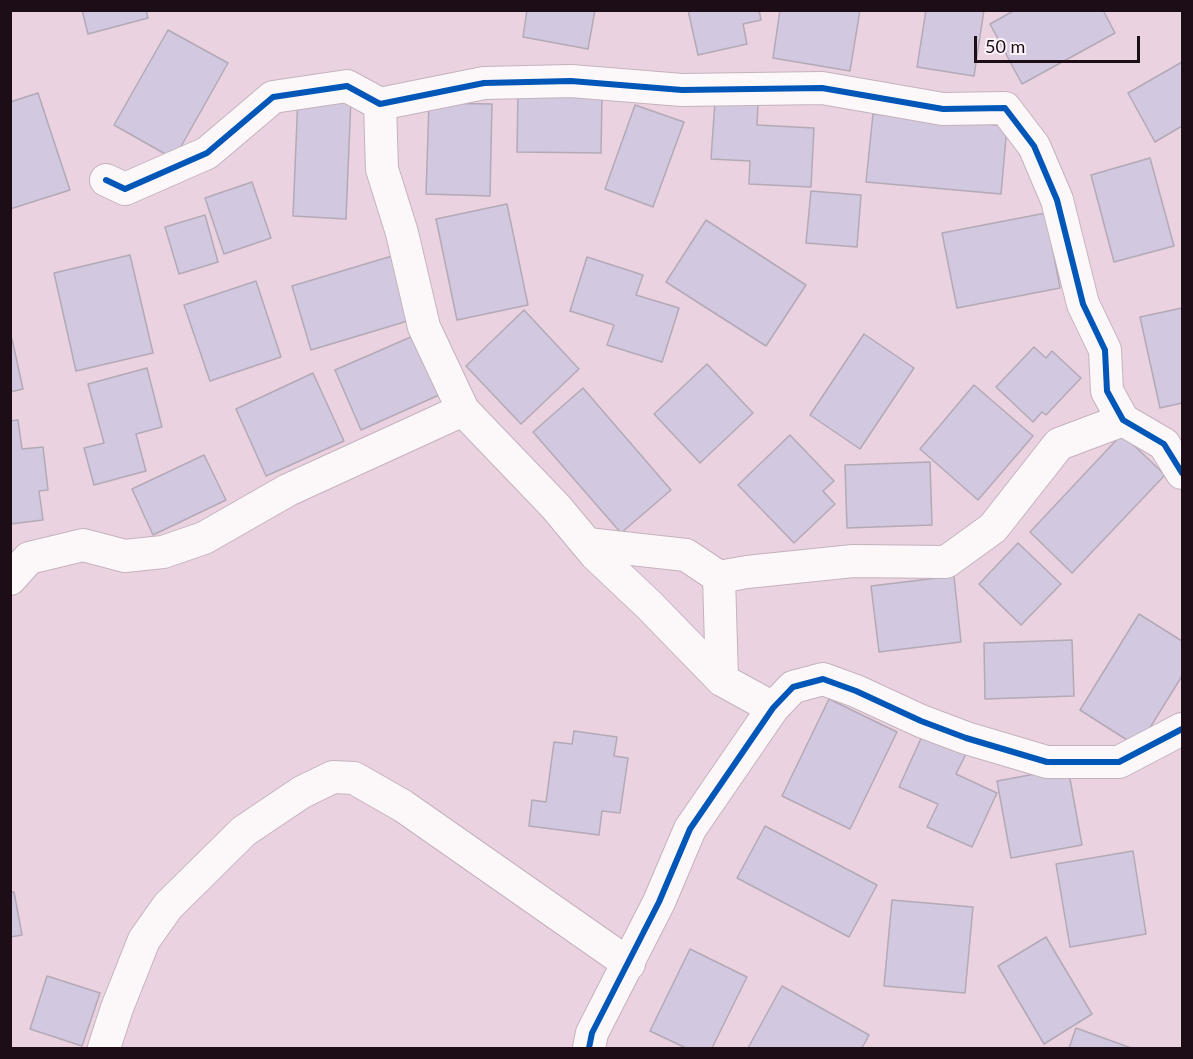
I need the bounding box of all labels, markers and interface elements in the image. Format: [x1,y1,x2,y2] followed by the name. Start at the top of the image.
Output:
[977,24,1144,62] scale bar
[985,35,1025,57] text: 50 m

